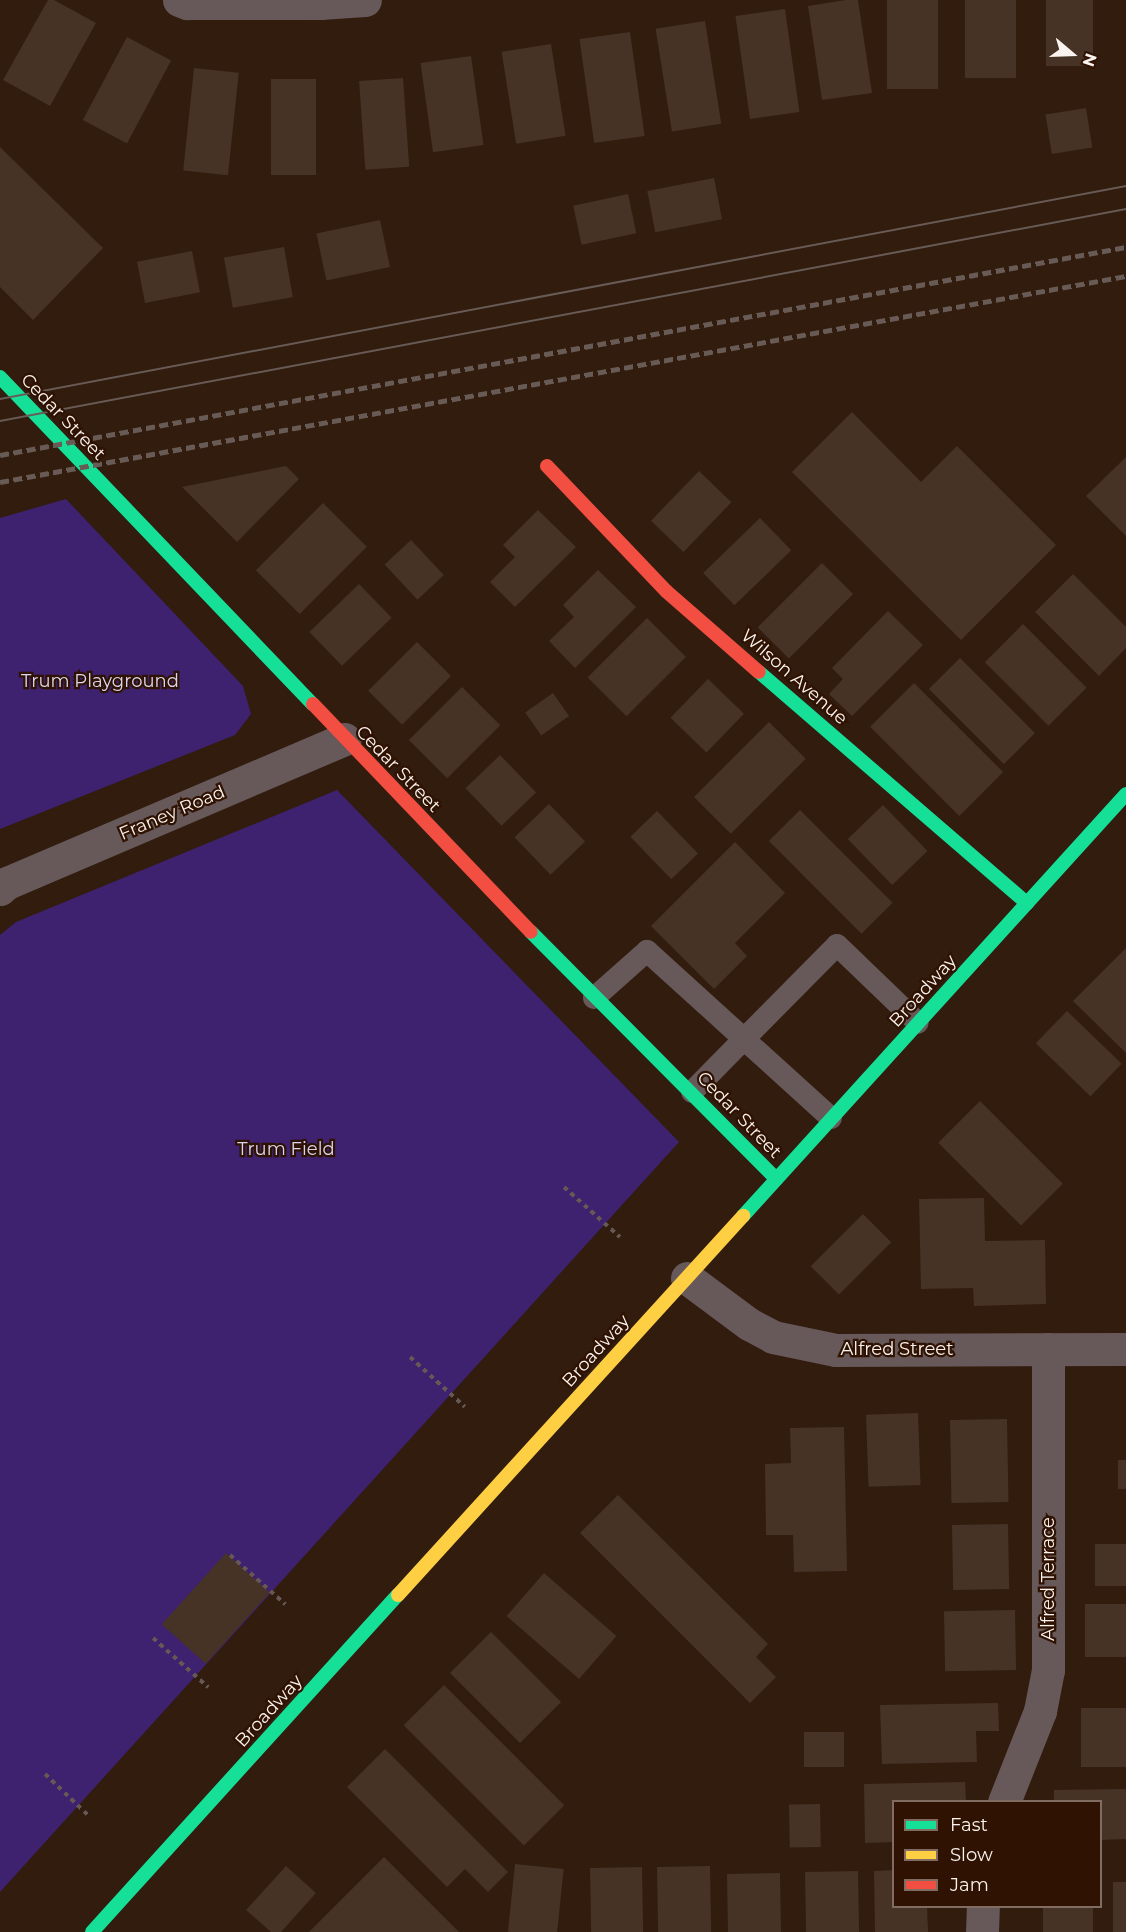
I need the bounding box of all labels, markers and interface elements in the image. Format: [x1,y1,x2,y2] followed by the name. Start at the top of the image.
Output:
[1042,24,1102,84] north arrow
[1078,51,1101,69] text: N
[16,369,110,465] street label: Cedar Street
[736,625,852,729] street label: Wilson Avenue
[21,670,179,692] park label: Trum Playground
[351,721,445,817] street label: Cedar Street
[116,781,228,845] street label: Franey Road
[885,950,961,1032] street label: Broadway
[692,1067,786,1163] street label: Cedar Street
[237,1138,335,1160] park label: Trum Field
[558,1310,634,1392] street label: Broadway
[840,1338,954,1360] street label: Alfred Street
[1037,1517,1059,1641] street label: Alfred Terrace
[231,1670,307,1752] street label: Broadway
[892,1800,1102,1908] legend
[950,1814,988,1836] text: Fast
[950,1844,993,1866] text: Slow
[950,1874,989,1896] text: Jam

